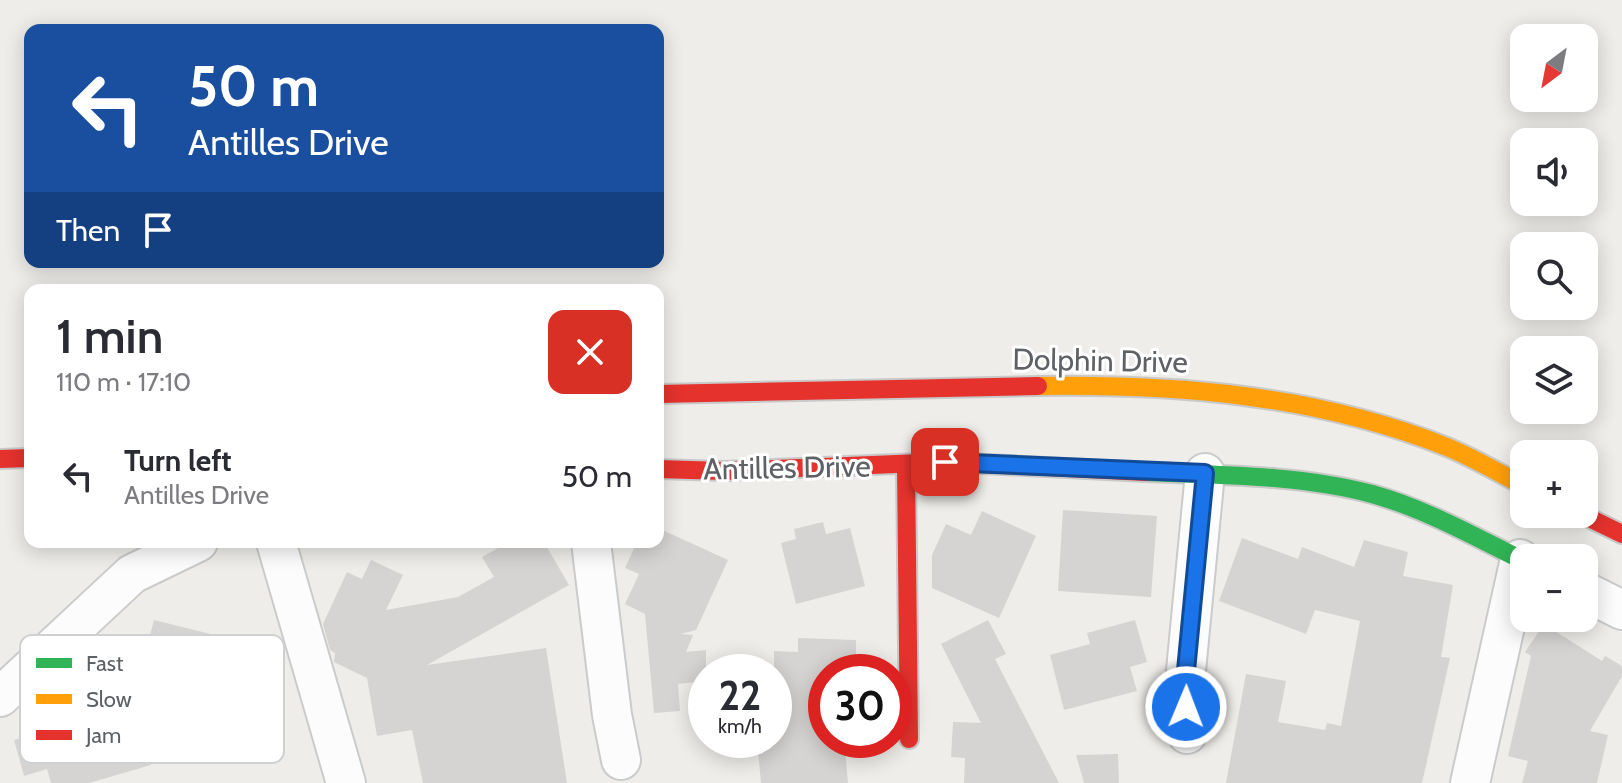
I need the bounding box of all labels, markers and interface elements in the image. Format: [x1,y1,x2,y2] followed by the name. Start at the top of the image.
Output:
[1510,24,1598,112] north arrow
[1510,24,1598,632] map controls
[188,52,319,120] text: 50 m
[56,56,160,160] icon: left
[188,120,389,164] text: Antilles Drive
[1510,128,1598,216] button: sound
[136,208,180,252] icon: arrive
[56,212,120,249] text: Then
[1510,232,1598,320] button: search
[56,307,163,365] text: 1 min
[548,310,632,394] button: close
[1510,336,1598,424] button: layers
[1012,340,1188,381] street label: Dolphin Drive
[56,366,191,398] text: 110 m · 17:10
[911,428,979,496] pin
[923,440,967,484] icon: arrive
[1510,440,1598,528] button: +
[124,442,232,479] text: Turn left
[703,448,871,487] street label: Antilles Drive
[56,454,100,498] icon: left
[562,458,632,495] text: 50 m
[124,479,269,511] text: Antilles Drive
[1510,544,1598,632] button: −
[20,635,284,763] legend
[86,650,124,677] text: Fast
[808,654,912,758] speed limit sign: 30
[1144,665,1228,749] position arrow
[719,671,761,720] text: 22
[86,686,132,713] text: Slow
[718,714,762,738] text: km/h
[85,722,121,749] text: Jam

